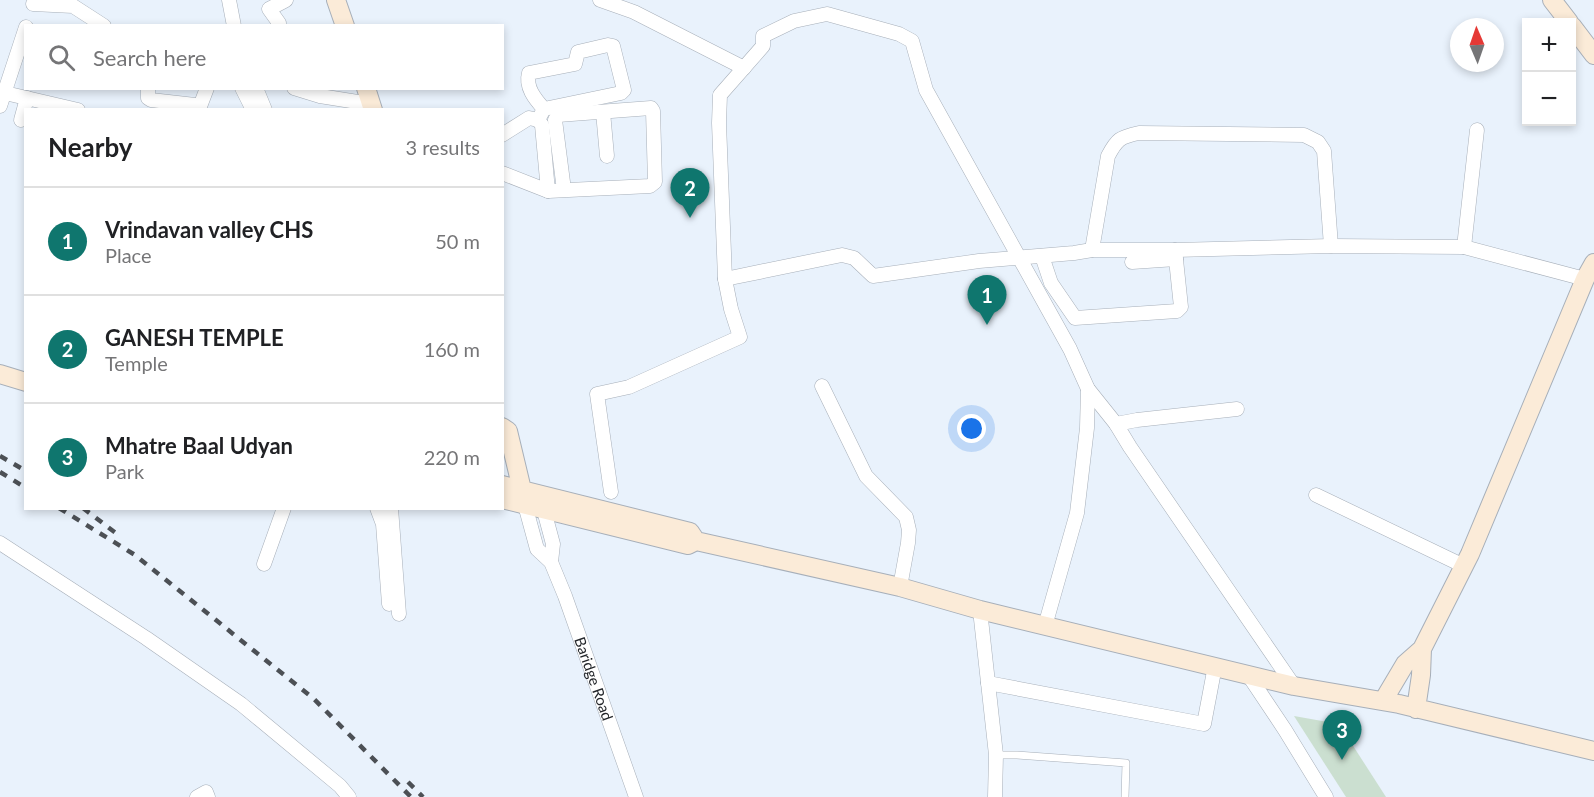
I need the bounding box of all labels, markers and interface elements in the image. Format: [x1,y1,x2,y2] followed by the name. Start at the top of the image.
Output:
[1450,18,1504,72] north arrow
[1522,18,1576,126] map controls
[1522,18,1576,72] button: +
[24,24,504,90] search box
[45,41,78,74] icon: search
[93,44,206,71] text: Search here
[1522,72,1576,126] button: −
[48,131,133,163] text: Nearby
[405,135,480,159] text: 3 results
[670,168,710,218] pin: 2
[105,216,313,243] text: Vrindavan valley CHS
[62,229,73,253] text: 1
[435,229,480,253] text: 50 m
[105,243,152,267] text: Place
[968,276,1006,325] pin: 1
[105,324,284,351] text: GANESH TEMPLE
[62,337,73,361] text: 2
[424,337,480,361] text: 160 m
[105,351,168,375] text: Temple
[957,414,986,443] your location
[105,432,293,459] text: Mhatre Baal Udyan
[62,445,73,469] text: 3
[424,445,480,469] text: 220 m
[105,459,144,483] text: Park
[571,634,617,723] street label: Baridge Road
[1322,710,1362,760] pin: 3

